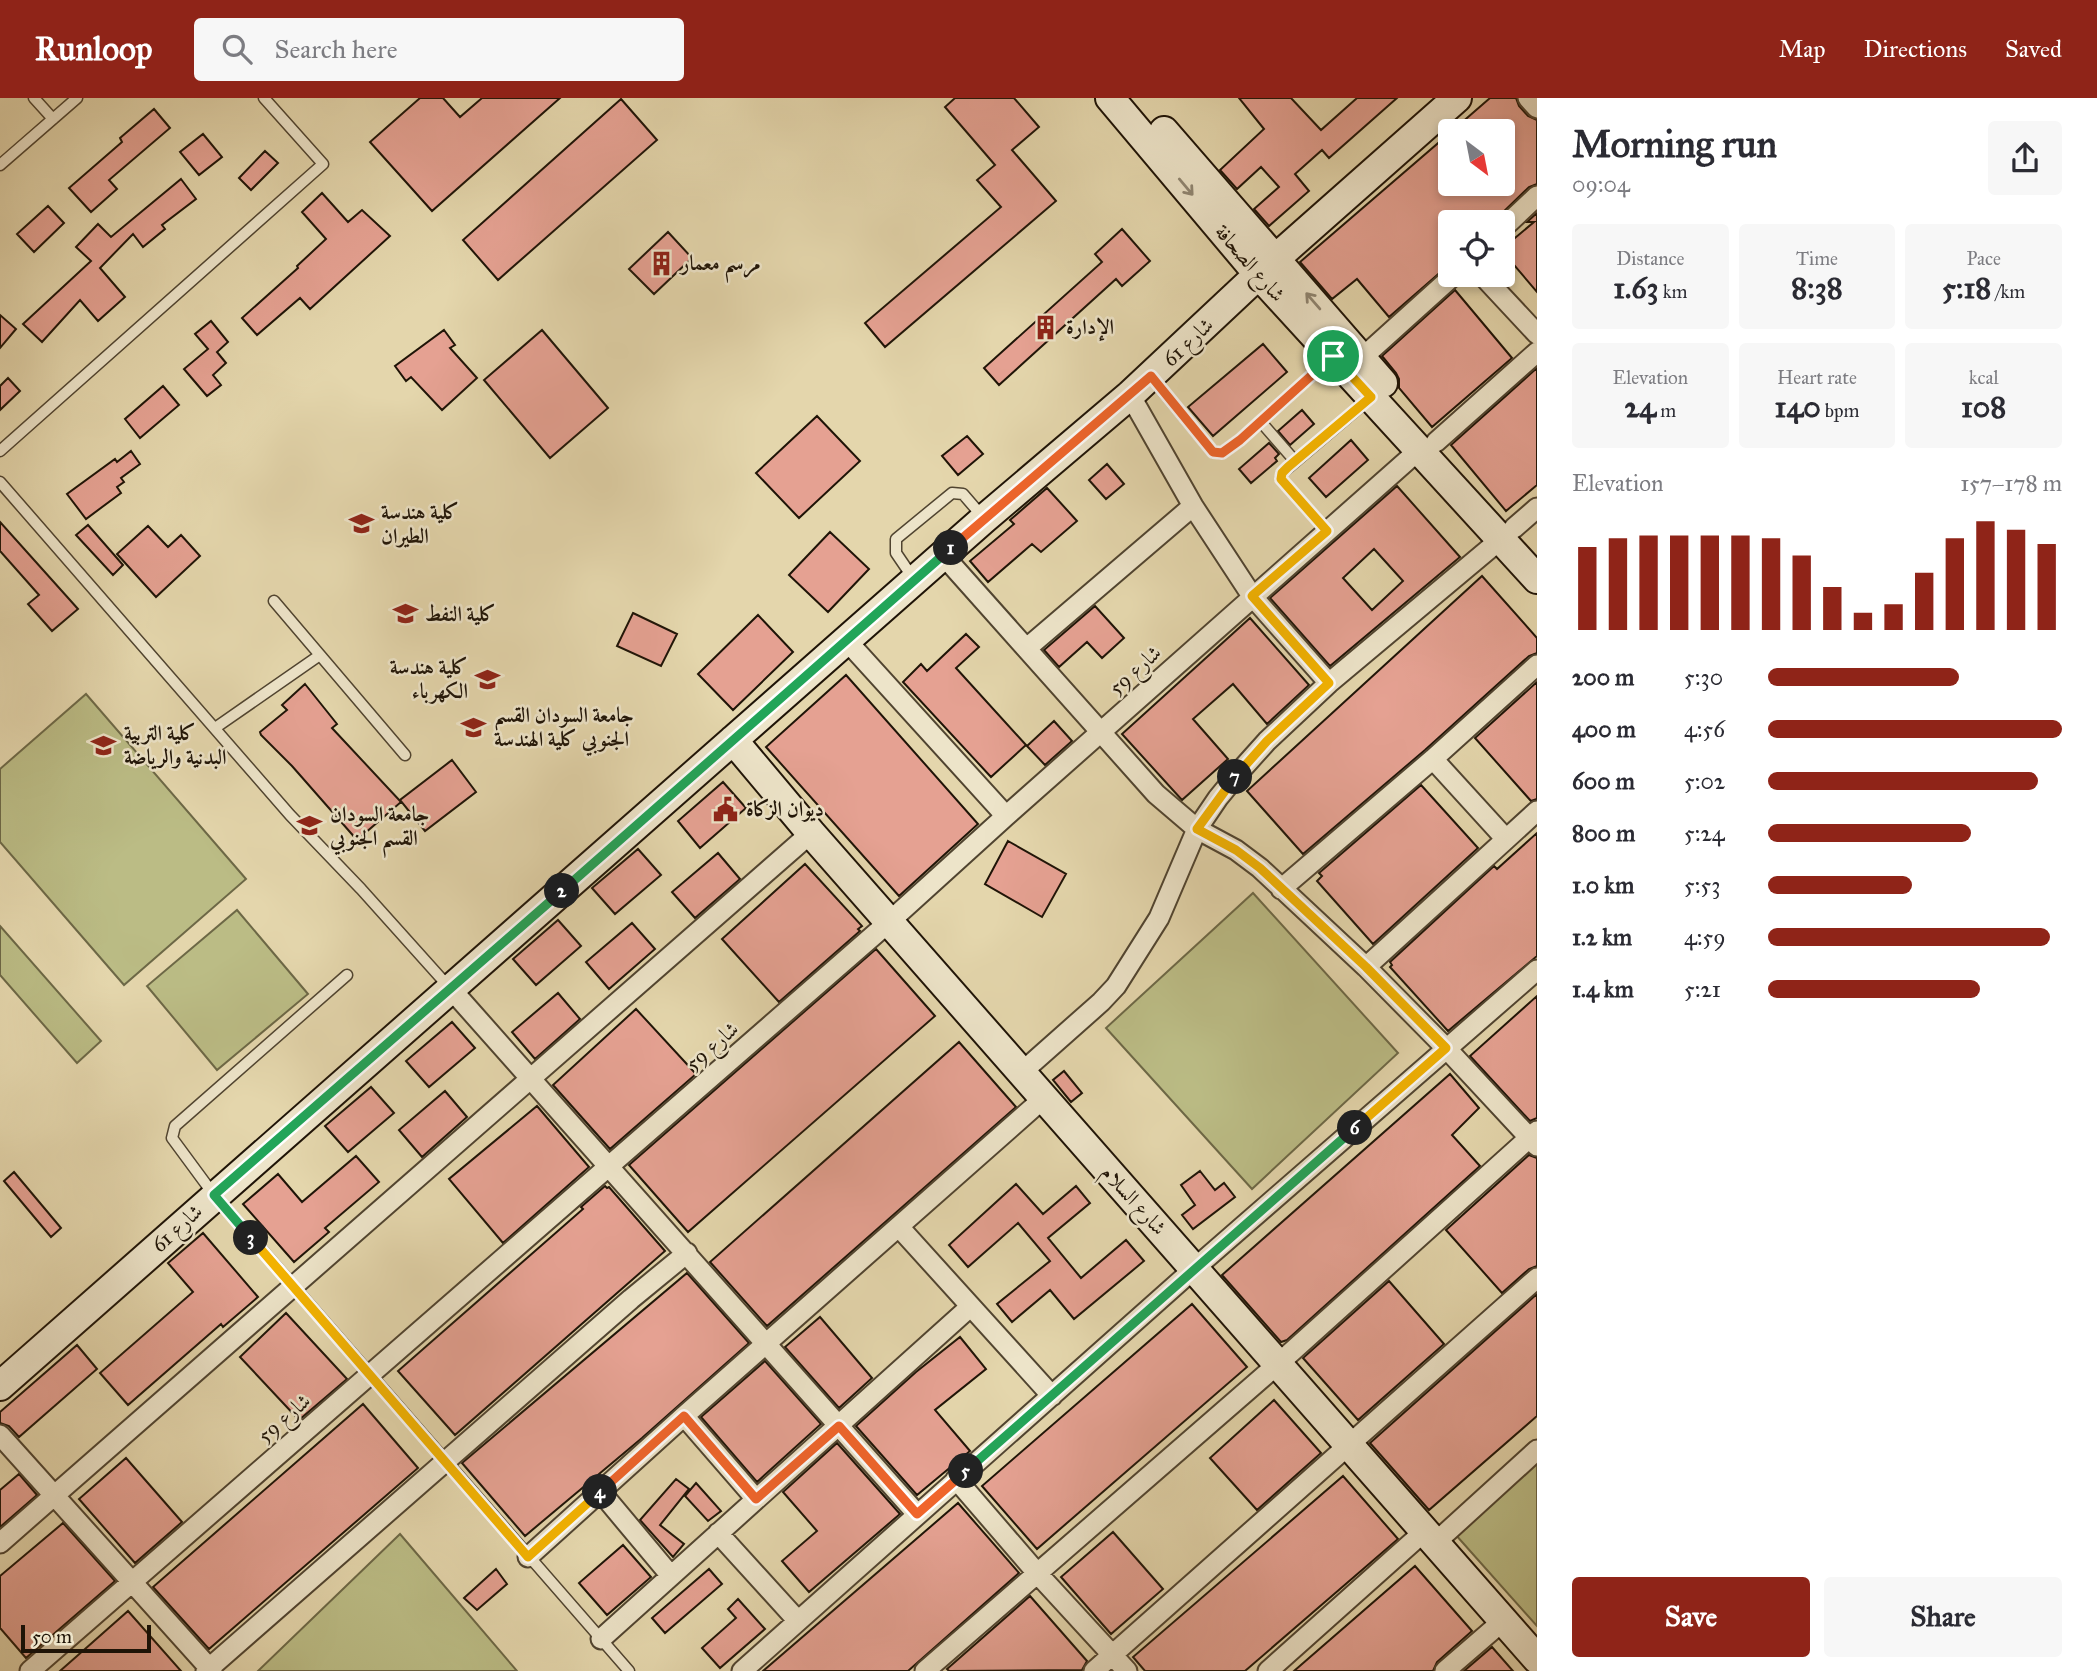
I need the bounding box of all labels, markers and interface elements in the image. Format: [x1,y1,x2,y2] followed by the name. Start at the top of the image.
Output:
[194,18,684,81] search box
[35,29,152,69] text: Runloop
[218,30,256,68] icon: search
[274,33,397,65] text: Search here
[1779,34,1826,64] text: Map
[1864,34,1967,64] text: Directions
[2005,34,2062,64] text: Saved
[1438,119,1516,196] north arrow
[1438,119,1515,287] map controls
[1572,121,1777,167] text: Morning run
[1988,121,2062,195] button: share
[1572,170,1630,198] text: 09:04
[1178,178,1194,196] one-way arrow
[1438,210,1515,287] button: locate
[1205,219,1291,310] street label: شارع الصحافة
[1616,247,1684,270] text: Distance
[1796,247,1838,270] text: Time
[1966,247,2001,270] text: Pace
[647,249,675,277] building icon: مرسم معمار
[679,250,761,283] place label: مرسم معمار
[1613,270,1659,306] text: 1.63
[1791,270,1843,306] text: 8:38
[1942,270,1991,306] text: 5:18
[1659,280,1688,303] text: km
[1991,280,2025,303] text: /km
[1305,293,1321,311] one-way arrow
[1157,312,1222,376] street label: شارع 61
[1032,313,1060,341] building icon: الإدارة
[1066,314,1114,342] place label: الإدارة
[1303,326,1363,386] pin
[1314,337,1352,375] icon: arrive
[1613,366,1688,389] text: Elevation
[1777,366,1857,389] text: Heart rate
[1969,366,1999,389] text: kcal
[1625,389,1656,425] text: 24
[1775,389,1821,425] text: 140
[1961,389,2006,425] text: 108
[1656,399,1676,422] text: m
[1821,399,1859,422] text: bpm
[1572,469,1663,497] text: Elevation
[1960,469,2062,497] text: 157–178 m
[381,499,459,549] place label: كلية هندسة الطيران
[347,510,375,538] school or university icon: كلية هندسة الطيران
[934,531,968,566] pin: 1
[947,536,954,559] text: 1
[391,600,419,628] school or university icon: كلية النفط
[425,601,496,627] place label: كلية النفط
[1103,640,1170,704] street label: شارع 59
[390,654,468,705] place label: كلية هندسة الكهرباء
[1572,663,1634,691] text: 200 m
[1684,663,1723,691] text: 5:30
[474,665,502,693] school or university icon: كلية هندسة الكهرباء
[494,702,634,757] place label: جامعة السودان القسم الجنوبي كلية الهندسة
[460,713,488,741] school or university icon: جامعة السودان القسم الجنوبي كلية الهندسة
[1572,715,1636,743] text: 400 m
[1684,715,1725,743] text: 4:56
[124,720,227,770] place label: كلية التربية البدنية والرياضة
[90,731,118,759] school or university icon: كلية التربية البدنية والرياضة
[1218,760,1252,794] pin: 7
[1229,765,1240,788] text: 7
[1572,767,1635,795] text: 600 m
[1684,767,1725,795] text: 5:02
[712,795,740,823] public building icon: ديوان الزكاة
[746,796,824,822] place label: ديوان الزكاة
[329,801,430,858] place label: جامعة السودان القسم الجنوبي
[296,812,324,840] school or university icon: جامعة السودان القسم الجنوبي
[1572,819,1635,847] text: 800 m
[1684,819,1725,847] text: 5:24
[1572,871,1634,899] text: 1.0 km
[1684,871,1720,899] text: 5:53
[544,874,580,908] pin: 2
[557,879,566,902] text: 2
[1572,923,1632,951] text: 1.2 km
[1684,923,1726,951] text: 4:59
[1572,975,1634,1003] text: 1.4 km
[1684,975,1721,1003] text: 5:21
[680,1016,747,1080] street label: شارع 59
[1338,1110,1372,1146] pin: 6
[1350,1116,1359,1139] text: 6
[1092,1160,1172,1244] street label: شارع السلام
[146,1198,211,1261] street label: شارع 61
[233,1220,268,1256] pin: 3
[247,1226,254,1249] text: 3
[252,1388,319,1452] street label: شارع 59
[948,1454,984,1488] pin: 5
[961,1459,970,1482] text: 5
[582,1474,618,1510] pin: 4
[594,1480,605,1503] text: 4
[1572,1577,1810,1657] button: Save
[1824,1577,2062,1657] button: Share
[21,1622,150,1654] scale bar
[32,1625,72,1648] text: 50 m

